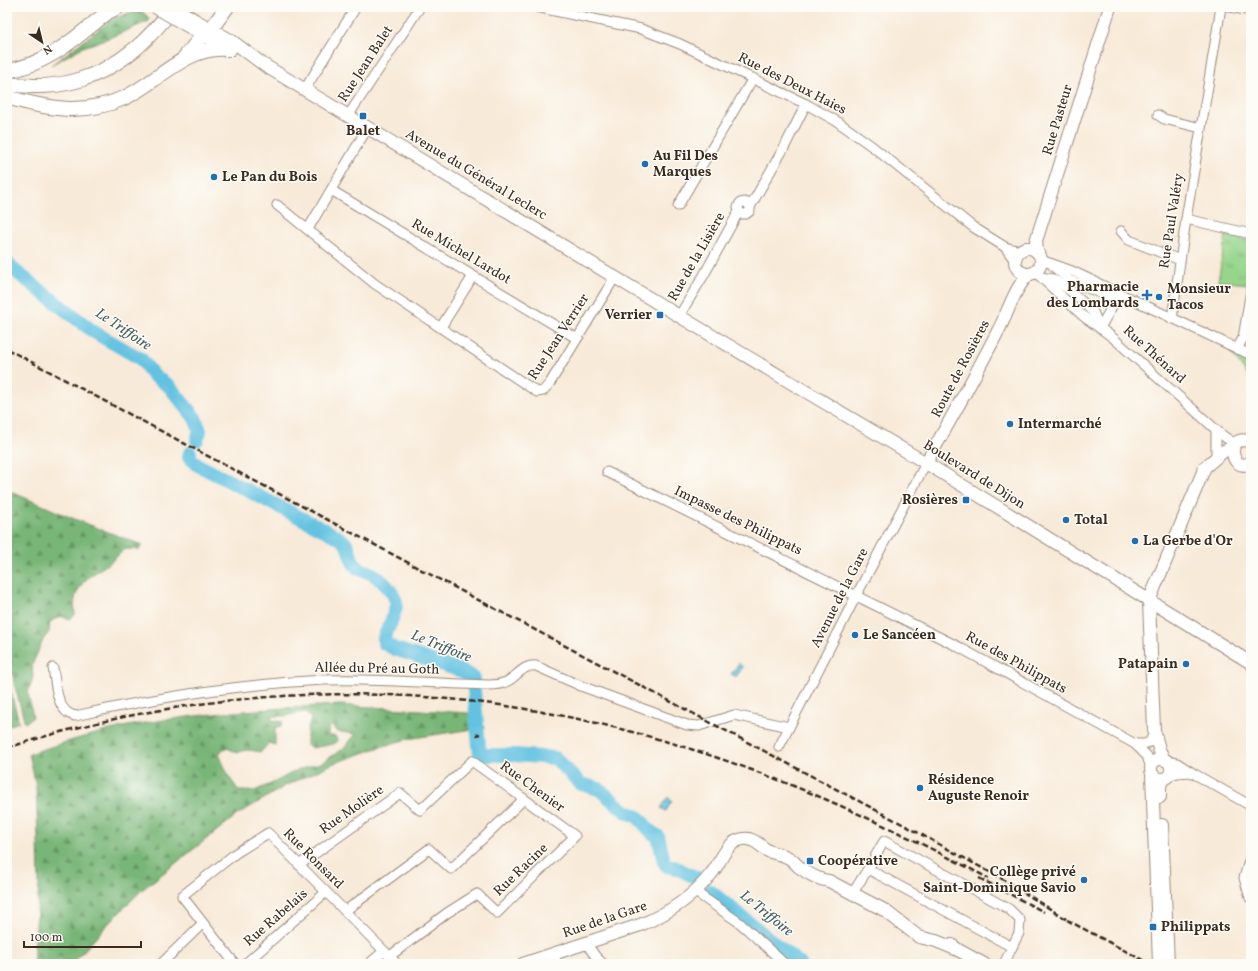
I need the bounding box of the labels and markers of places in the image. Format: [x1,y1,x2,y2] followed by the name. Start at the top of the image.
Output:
[358,111,368,121] marker: Balet
[346,122,380,141] place label: Balet
[653,147,718,182] place label: Au Fil Des Marques
[640,159,650,169] marker: Au Fil Des Marques
[222,168,318,187] place label: Le Pan du Bois
[209,172,219,182] marker: Le Pan du Bois
[1046,278,1139,313] place label: Pharmacie des Lombards
[1167,280,1231,315] place label: Monsieur Tacos
[1142,290,1152,300] marker: Pharmacie des Lombards
[1154,292,1164,302] marker: Monsieur Tacos
[605,306,652,325] place label: Verrier
[655,310,665,320] marker: Verrier
[1018,415,1102,434] place label: Intermarché
[1005,419,1015,429] marker: Intermarché
[902,491,958,510] place label: Rosières
[961,495,971,505] marker: Rosières
[1074,511,1108,530] place label: Total
[1061,515,1071,525] marker: Total
[1143,532,1233,551] place label: La Gerbe d'Or
[1130,536,1140,546] marker: La Gerbe d'Or
[863,626,936,645] place label: Le Sancéen
[850,630,860,640] marker: Le Sancéen
[1118,655,1178,674] place label: Patapain
[1181,659,1191,669] marker: Patapain
[928,771,1029,806] place label: Résidence Auguste Renoir
[915,783,925,793] marker: Résidence Auguste Renoir
[818,852,898,871] place label: Coopérative
[805,856,815,866] marker: Coopérative
[923,863,1076,898] place label: Collège privé Saint-Dominique Savio
[1079,875,1089,885] marker: Collège privé Saint-Dominique Savio
[1161,918,1230,937] place label: Philippats
[1148,922,1158,932] marker: Philippats

